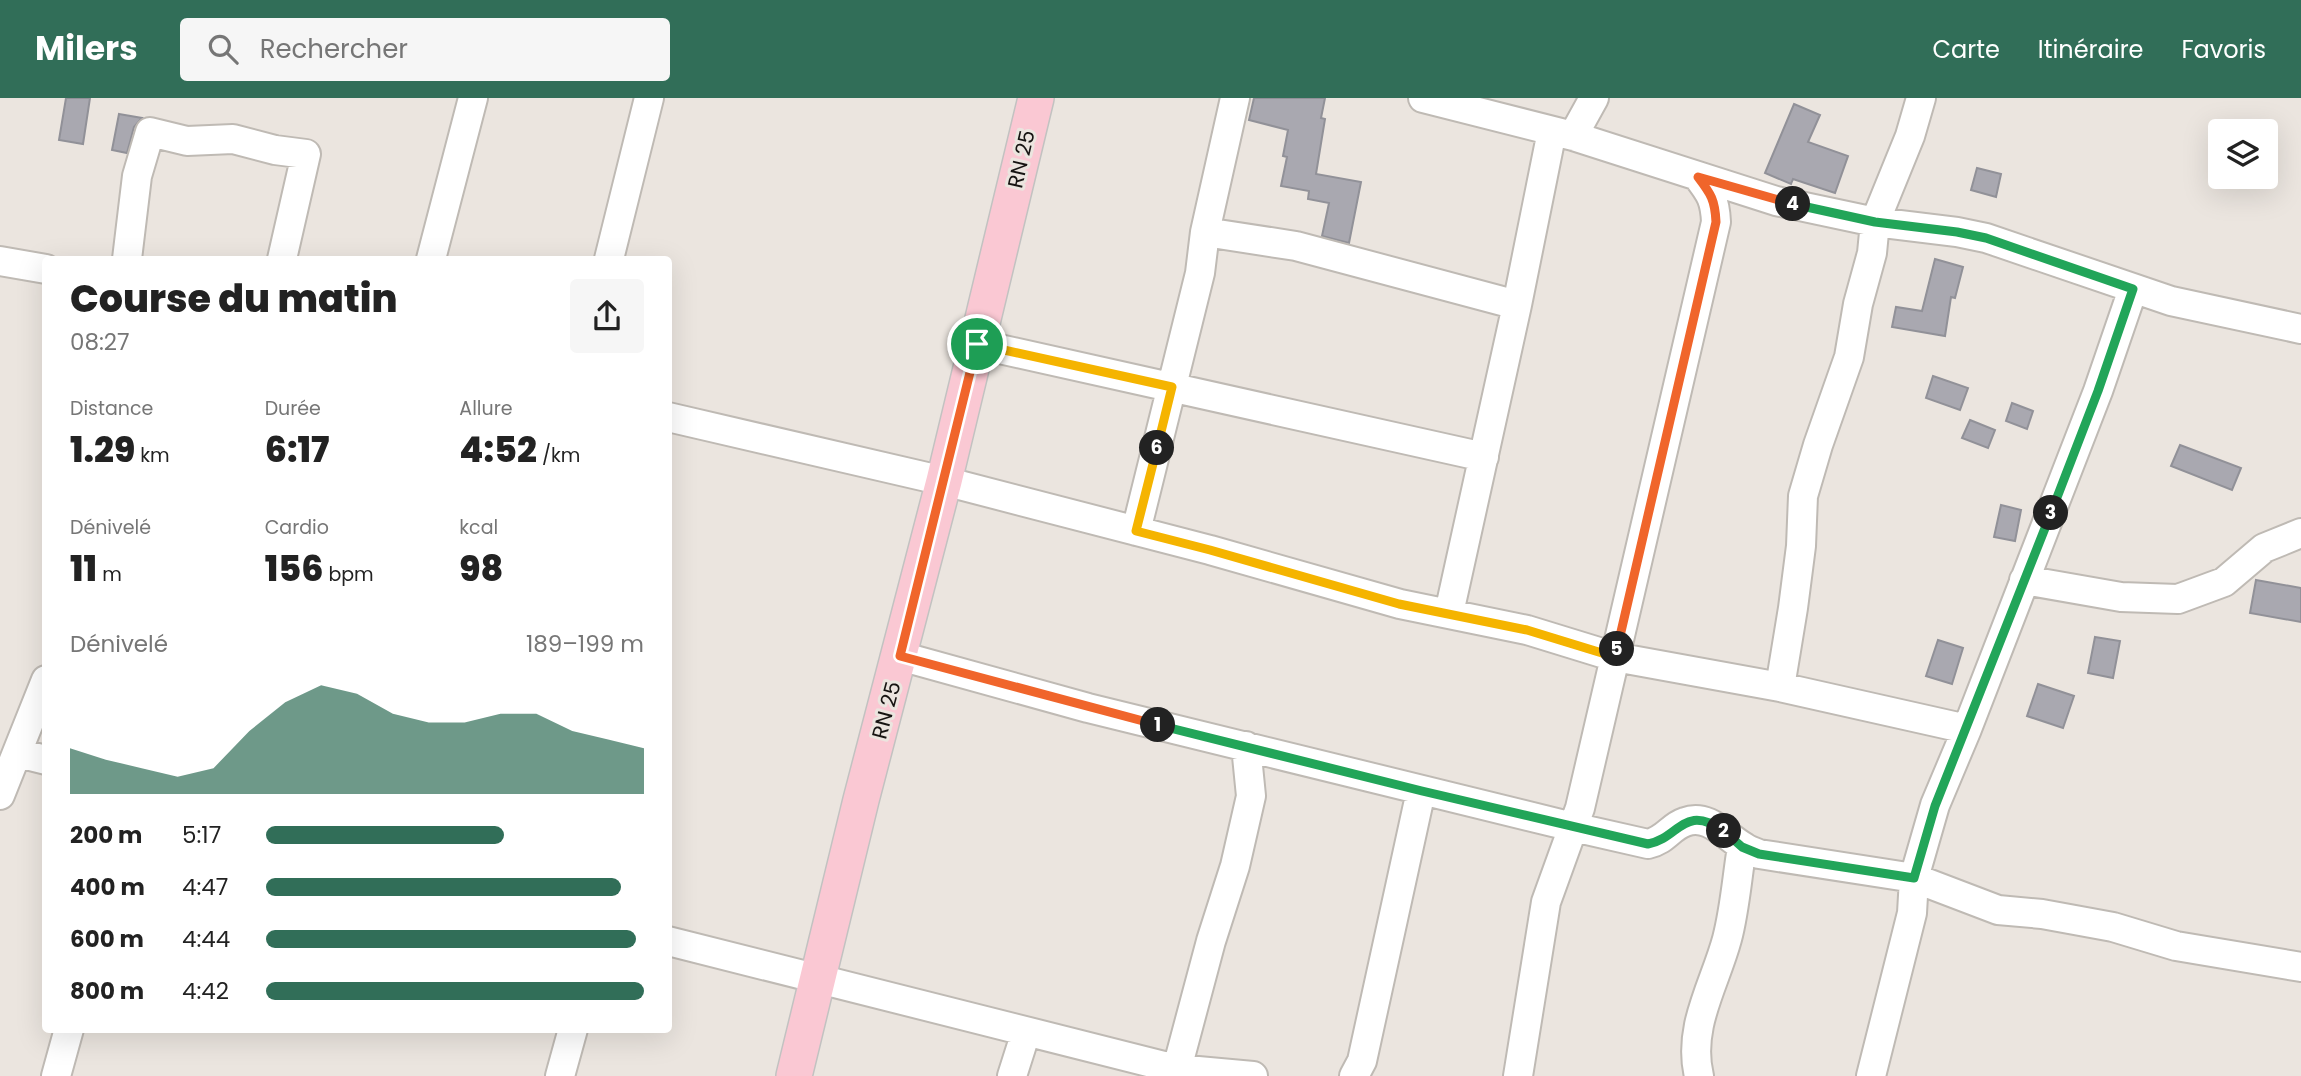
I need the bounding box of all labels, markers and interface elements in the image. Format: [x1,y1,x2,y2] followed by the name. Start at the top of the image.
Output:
[180,18,670,81] search box
[35,25,138,72] text: Milers
[204,30,242,68] icon: search
[260,31,408,67] text: Rechercher
[1932,33,2000,66] text: Carte
[2038,33,2143,66] text: Itinéraire
[2181,33,2266,66] text: Favoris
[2208,119,2278,189] map controls
[2208,119,2278,189] button: layers
[1000,127,1042,191] street label: RN 25
[1776,186,1811,222] pin: 4
[1786,190,1799,217] text: 4
[70,272,398,325] text: Course du matin
[570,279,644,353] button: share
[947,314,1007,374] pin
[958,325,996,363] icon: arrive
[70,326,130,358] text: 08:27
[70,395,153,422] text: Distance
[265,395,321,422] text: Durée
[459,395,513,422] text: Allure
[70,425,135,474] text: 1.29
[265,425,329,474] text: 6:17
[459,425,537,474] text: 4:52
[1140,430,1174,466] pin: 6
[1150,434,1163,461] text: 6
[135,442,170,469] text: km
[537,442,580,469] text: /km
[2034,496,2068,530] pin: 3
[2045,499,2056,526] text: 3
[70,514,151,541] text: Dénivelé
[265,514,329,541] text: Cardio
[459,514,498,541] text: kcal
[70,544,97,593] text: 11
[265,544,323,593] text: 156
[459,544,503,593] text: 98
[97,561,122,588] text: m
[323,561,374,588] text: bpm
[70,628,168,660] text: Dénivelé
[526,628,644,660] text: 189–199 m
[1600,632,1634,666] pin: 5
[1610,635,1623,662] text: 5
[864,678,908,742] street label: RN 25
[1140,708,1176,742] pin: 1
[1154,711,1161,738] text: 1
[1706,814,1742,848] pin: 2
[1718,817,1729,844] text: 2
[70,819,142,851] text: 200 m
[182,819,221,851] text: 5:17
[70,871,145,903] text: 400 m
[182,871,228,903] text: 4:47
[70,923,144,955] text: 600 m
[182,923,230,955] text: 4:44
[70,975,144,1007] text: 800 m
[182,975,229,1007] text: 4:42

